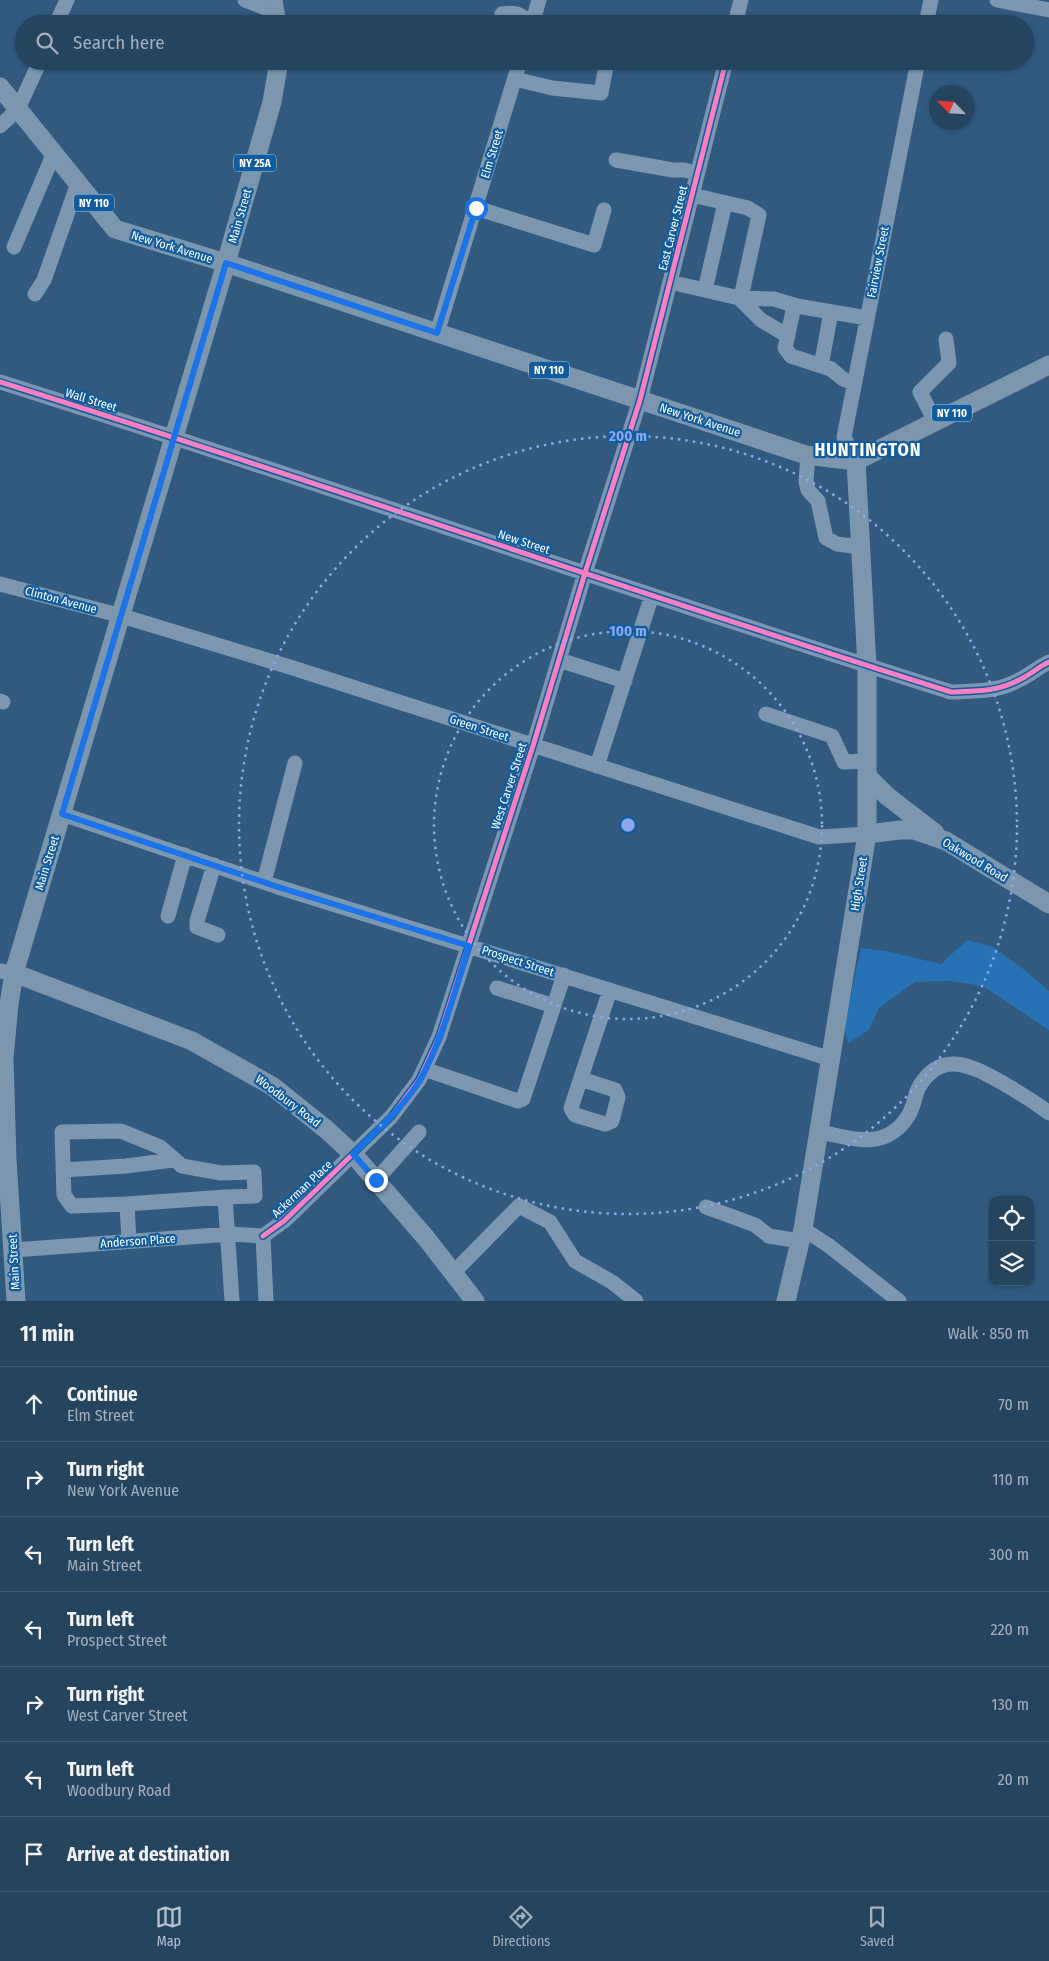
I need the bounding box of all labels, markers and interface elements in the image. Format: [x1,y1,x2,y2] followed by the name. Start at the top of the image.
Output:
[15,15,1034,70] search box
[33,29,61,57] icon: search
[73,31,165,54] text: Search here
[929,85,974,130] north arrow
[478,128,506,180] street label: Elm Street
[234,154,276,172] road number: NY 25A
[656,184,690,272] street label: East Carver Street
[226,187,254,245] street label: Main Street
[74,194,114,212] road number: NY 110
[465,197,488,220] route start
[864,225,892,299] street label: Fairview Street
[130,228,214,266] street label: New York Avenue
[529,362,569,378] road number: NY 110
[64,386,118,414] street label: Wall Street
[658,400,742,440] street label: New York Avenue
[932,404,972,422] road number: NY 110
[608,427,647,445] text: 200 m
[814,439,922,461] district label: HUNTINGTON
[496,527,552,557] street label: New Street
[24,584,98,616] street label: Clinton Avenue
[609,622,647,640] text: 100 m
[448,712,510,744] street label: Green Street
[488,741,530,831] street label: West Carver Street
[619,816,637,834] centre of rings
[32,834,62,892] street label: Main Street
[940,835,1010,885] street label: Oakwood Road
[848,856,870,912] street label: High Street
[480,943,556,979] street label: Prospect Street
[253,1072,323,1130] street label: Woodbury Road
[269,1157,335,1220] street label: Ackerman Place
[365,1169,388,1192] route end
[989,1196,1034,1286] map controls
[989,1196,1034,1241] button: locate
[100,1231,176,1251] street label: Anderson Place
[6,1234,22,1290] street label: Main Street
[989,1241,1034,1286] button: layers
[20,1321,74,1347] text: 11 min
[947,1324,1029,1343] text: Walk · 850 m
[67,1383,138,1406] text: Continue
[20,1390,48,1418] icon: ahead
[998,1395,1029,1414] text: 70 m
[67,1406,134,1425] text: Elm Street
[67,1458,144,1481] text: Turn right
[20,1465,48,1493] icon: right
[992,1470,1029,1489] text: 110 m
[67,1481,179,1500] text: New York Avenue
[67,1533,134,1556] text: Turn left
[20,1540,48,1568] icon: left
[989,1545,1029,1564] text: 300 m
[67,1556,142,1575] text: Main Street
[67,1608,134,1631] text: Turn left
[20,1615,48,1643] icon: left
[990,1620,1029,1639] text: 220 m
[67,1631,167,1650] text: Prospect Street
[67,1683,144,1706] text: Turn right
[20,1690,48,1718] icon: right
[991,1695,1029,1714] text: 130 m
[67,1706,188,1725] text: West Carver Street
[67,1758,134,1781] text: Turn left
[20,1765,48,1793] icon: left
[998,1770,1029,1789] text: 20 m
[67,1781,171,1800] text: Woodbury Road
[20,1840,48,1868] icon: arrive
[67,1843,230,1866] text: Arrive at destination
[155,1903,183,1950] tab: Map
[492,1903,550,1950] tab: Directions
[860,1903,894,1950] tab: Saved

